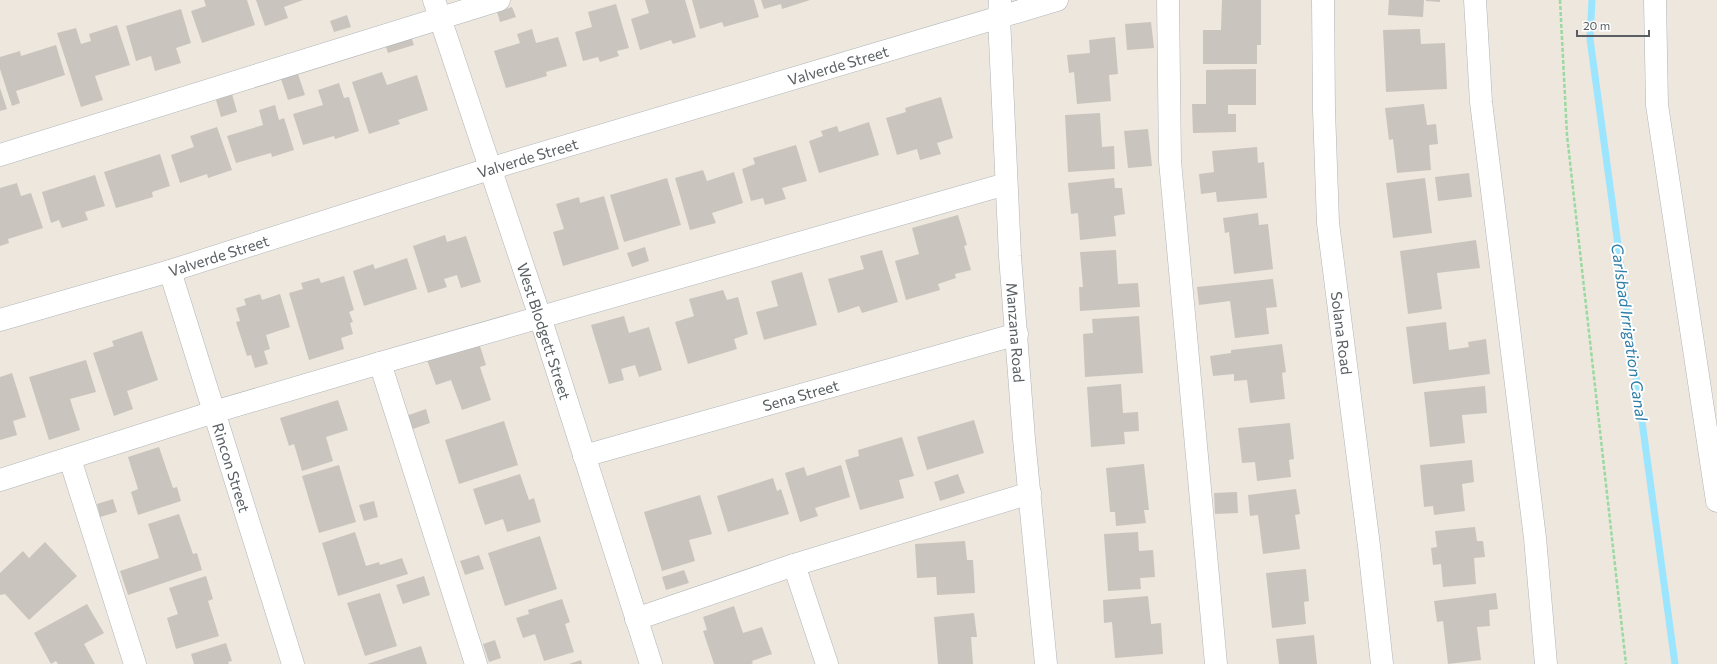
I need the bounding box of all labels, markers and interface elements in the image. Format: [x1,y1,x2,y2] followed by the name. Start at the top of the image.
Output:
[1577,12,1649,38] scale bar
[1583,18,1610,32] text: 20 m
[786,42,891,89] street label: Valverde Street
[475,134,580,181] street label: Valverde Street
[166,231,271,280] street label: Valverde Street
[1608,242,1652,423] water label: Carlsbad Irrigation Canal
[514,261,575,402] street label: West Blodgett Street
[1003,282,1029,383] street label: Manzana Road
[1328,290,1356,376] street label: Solana Road
[760,376,841,414] street label: Sena Street
[209,421,254,515] street label: Rincon Street

